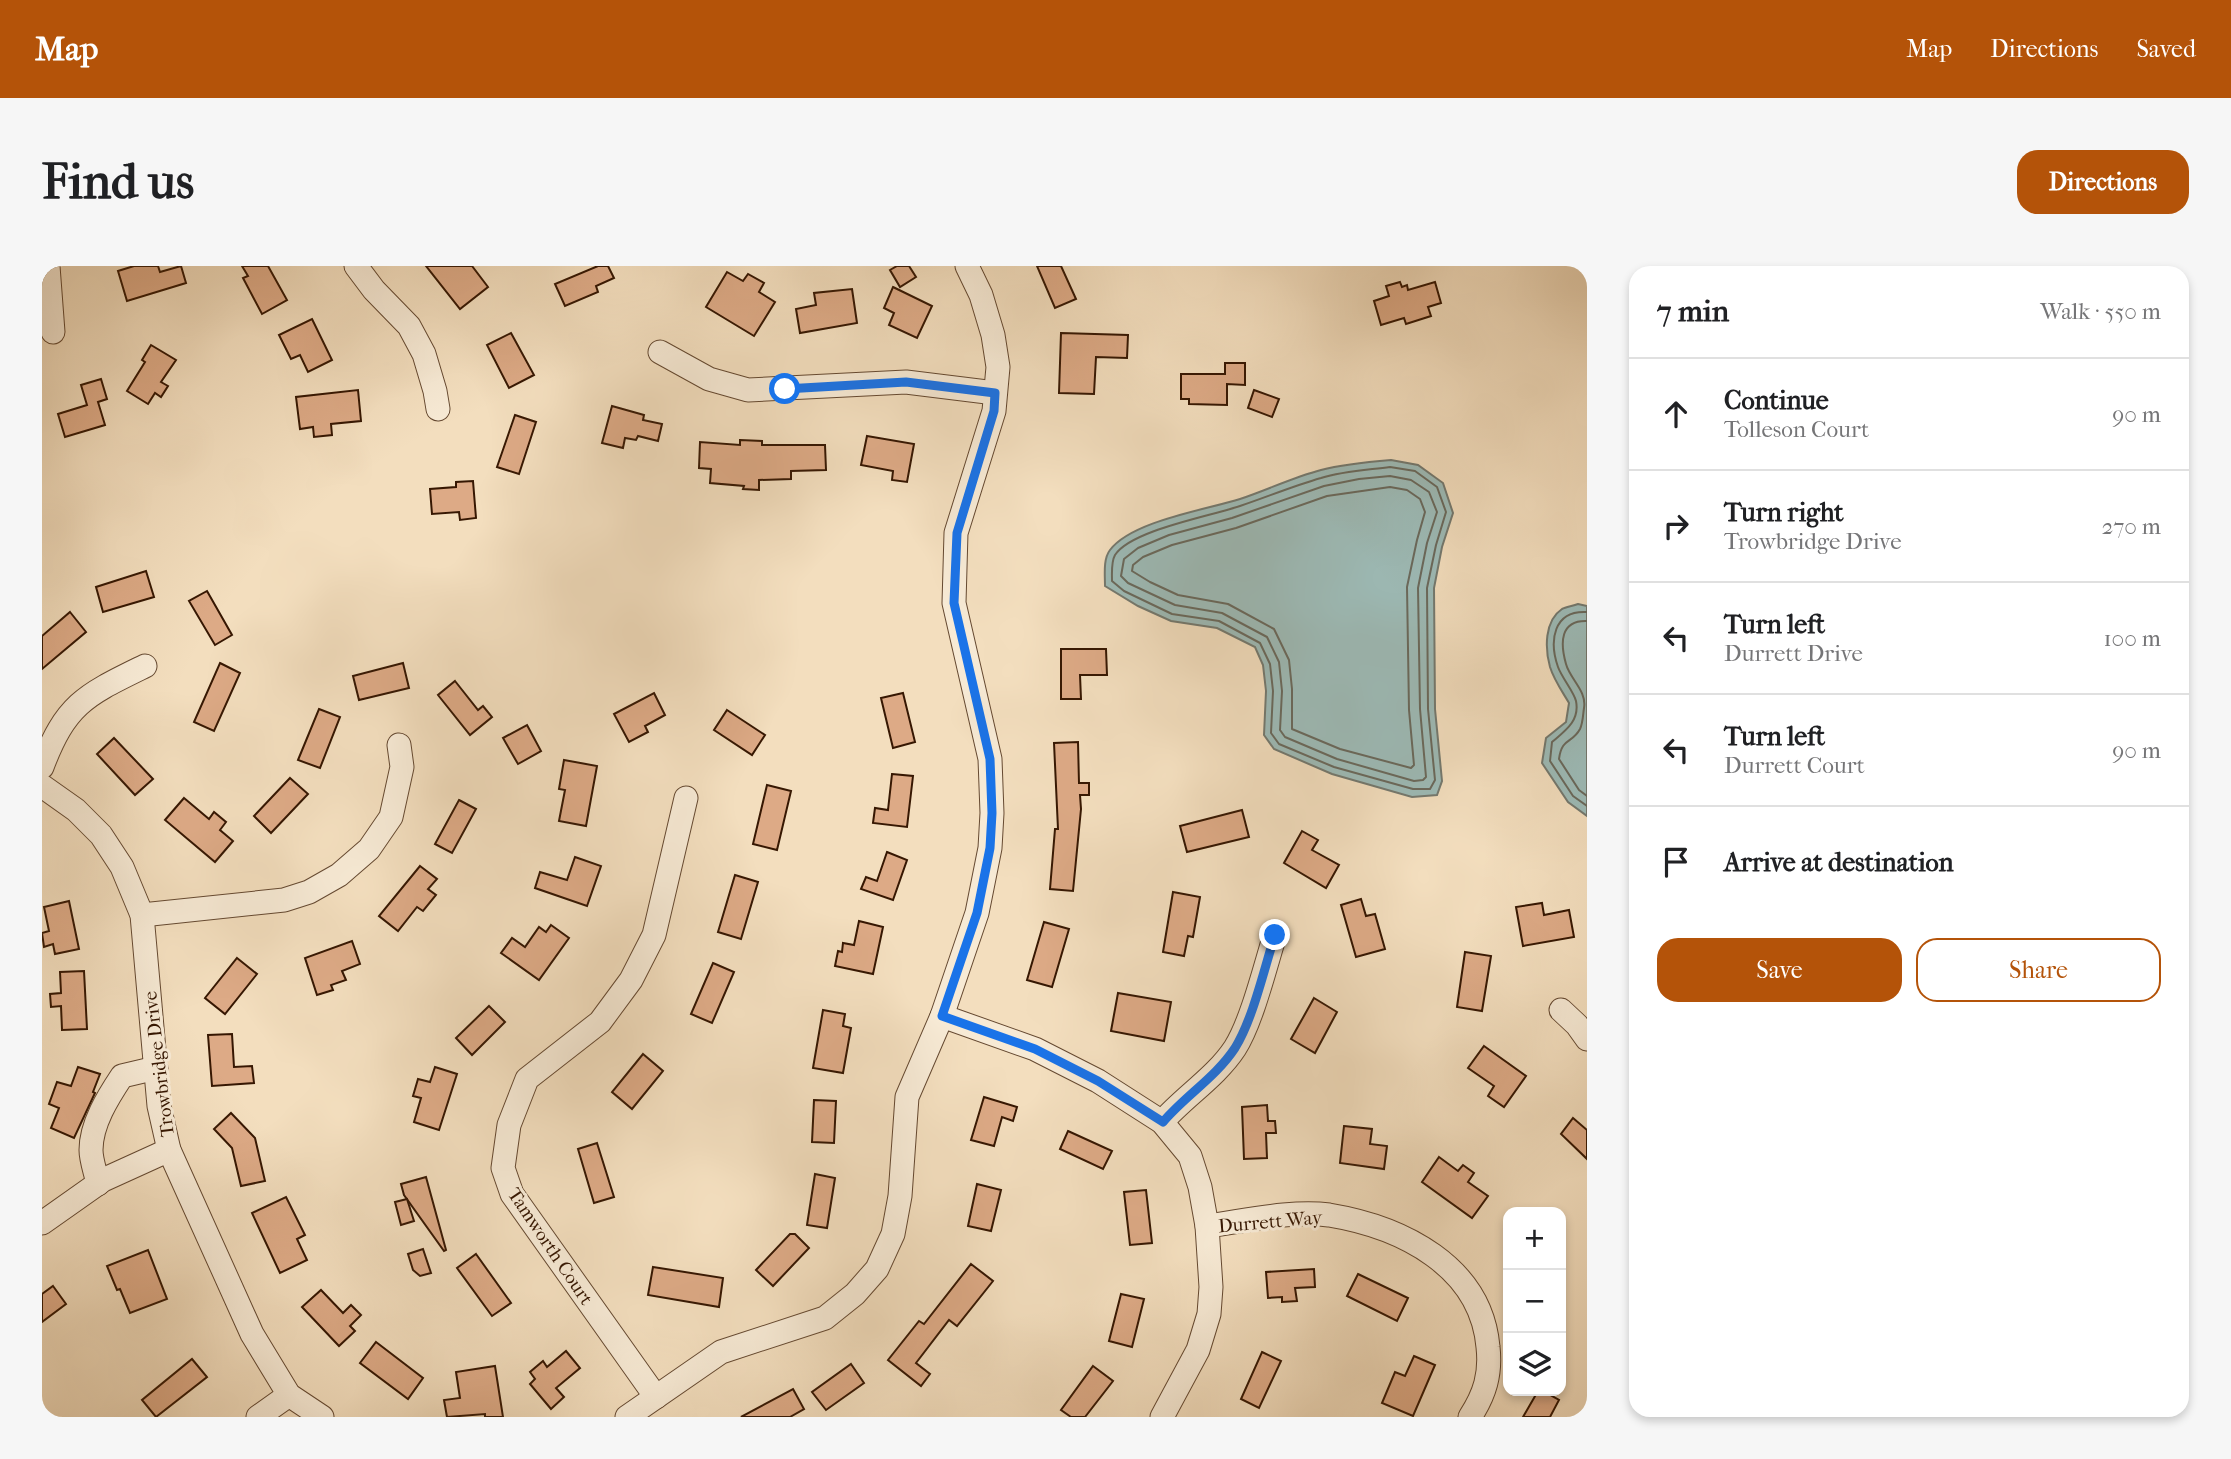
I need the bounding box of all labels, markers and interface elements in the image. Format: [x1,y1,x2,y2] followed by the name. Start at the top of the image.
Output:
[35,30,98,69] text: Map
[1906,35,1952,63] text: Map
[1990,35,2098,63] text: Directions
[2136,35,2196,63] text: Saved
[2017,150,2189,214] button: Directions
[42,153,194,211] text: Find us
[1657,294,1729,329] text: 7 min
[2040,298,2161,325] text: Walk · 550 m
[769,373,800,404] route start
[1724,385,1829,416] text: Continue
[1657,395,1695,433] icon: ahead
[2112,401,2161,428] text: 90 m
[1724,416,1869,443] text: Tolleson Court
[1724,497,1844,528] text: Turn right
[1657,507,1695,545] icon: right
[2101,513,2161,540] text: 270 m
[1724,528,1902,555] text: Trowbridge Drive
[1724,609,1825,640] text: Turn left
[1657,619,1695,657] icon: left
[2103,625,2161,652] text: 100 m
[1724,640,1863,667] text: Durrett Drive
[1724,721,1825,752] text: Turn left
[1657,731,1695,769] icon: left
[2112,737,2161,764] text: 90 m
[1724,752,1865,779] text: Durrett Court
[1657,843,1695,881] icon: arrive
[1724,847,1954,878] text: Arrive at destination
[1259,919,1290,950] route end
[1657,938,1902,1002] button: Save
[1916,938,2161,1002] button: Share
[139,990,179,1138] street label: Trowbridge Drive
[503,1184,598,1309] street label: Tamworth Court
[1217,1206,1324,1237] street label: Durrett Way
[1503,1207,1566,1396] map controls
[1503,1207,1566,1270] button: +
[1503,1270,1566,1333] button: −
[1503,1333,1566,1396] button: layers

